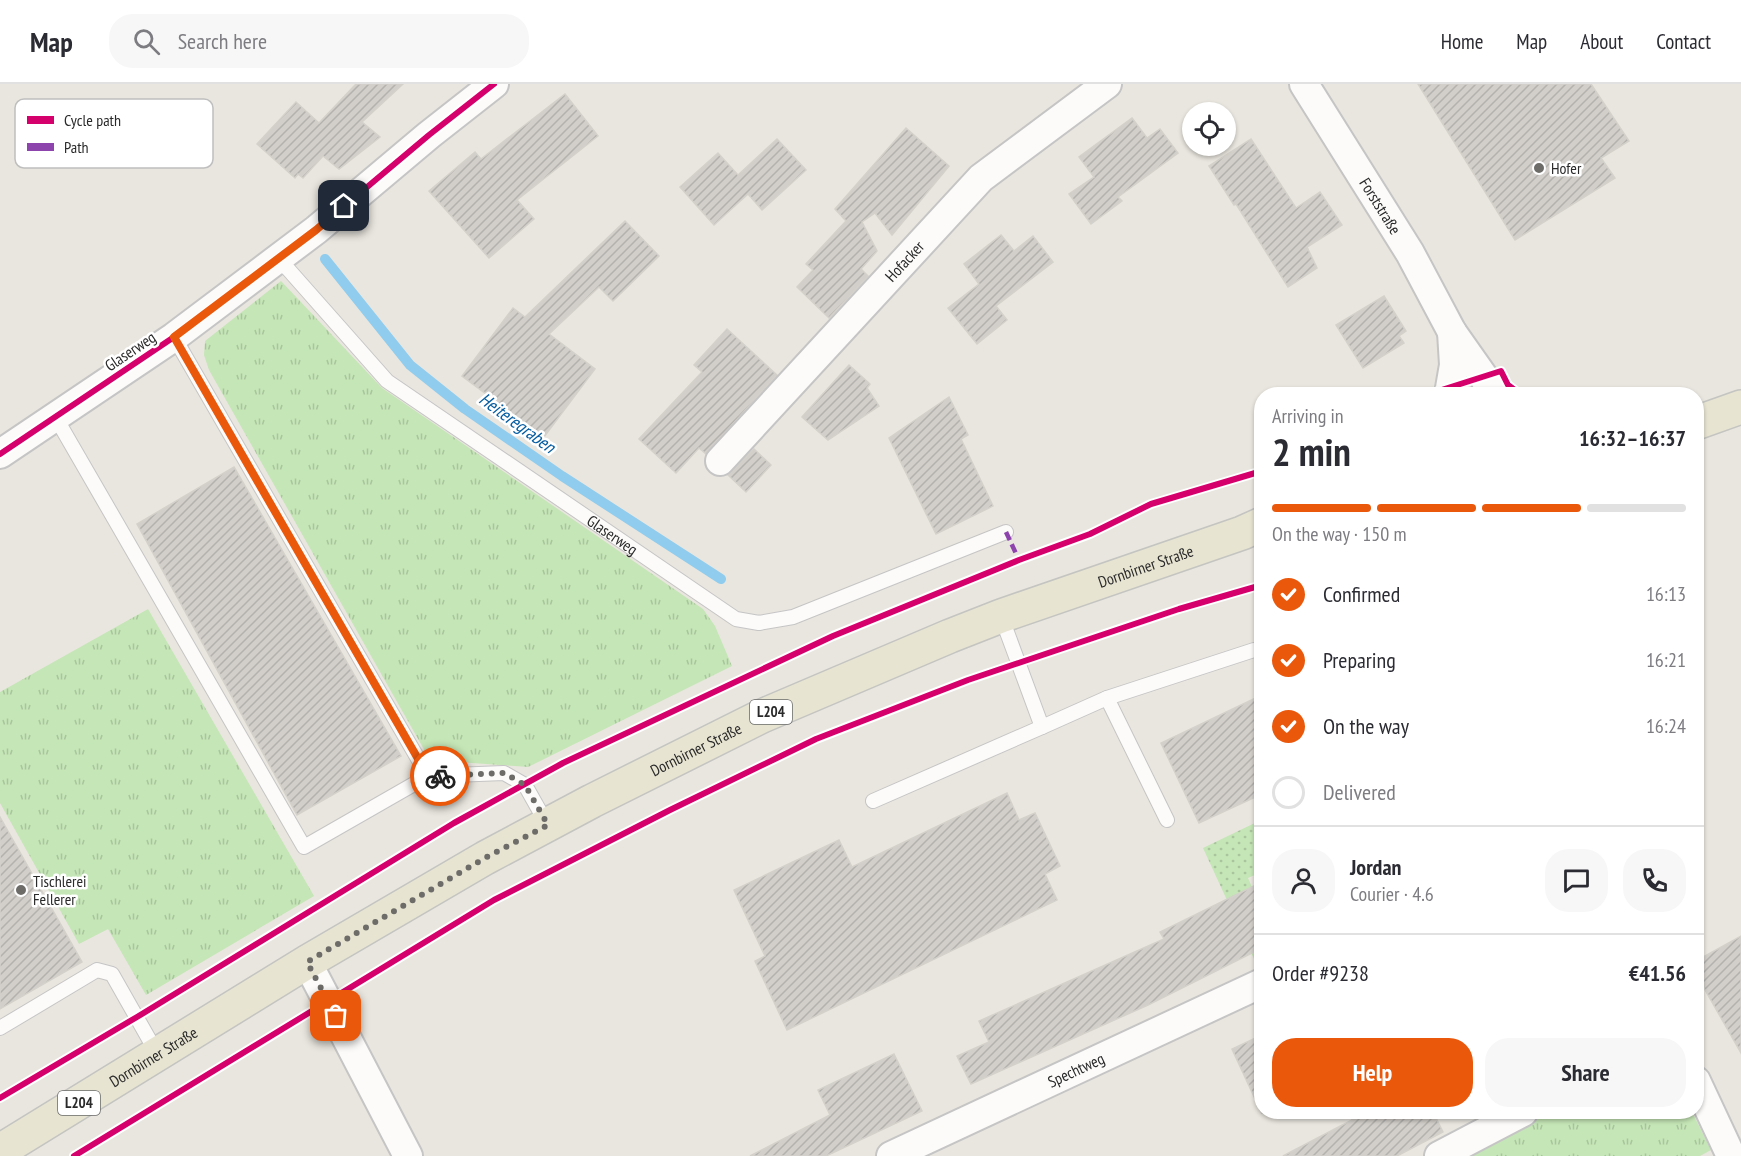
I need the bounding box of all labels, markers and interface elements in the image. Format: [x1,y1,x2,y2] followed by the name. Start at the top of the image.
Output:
[109,14,529,68] search box
[30,23,73,60] text: Map
[130,25,163,58] icon: search
[178,27,267,55] text: Search here
[1441,28,1483,55] text: Home
[1516,28,1547,55] text: Map
[1580,28,1623,55] text: About
[1656,28,1711,55] text: Contact
[15,99,213,168] legend
[1182,102,1236,156] map controls
[1182,102,1236,156] button: locate
[64,110,121,130] text: Cycle path
[64,137,89,157] text: Path
[1551,158,1582,178] place label: Hofer
[1532,161,1546,175] marker: Hofer
[1355,174,1406,238] street label: Forststraße
[318,180,369,231] pin
[327,189,360,222] icon: home
[881,236,929,286] street label: Hofacker
[101,327,159,375] street label: Glaserweg
[475,387,561,459] water label: Heiteregraben
[1272,403,1344,429] text: Arriving in
[1579,424,1686,452] text: 16:32–16:37
[1272,426,1351,477] text: 2 min
[583,510,642,559] street label: Glaserweg
[1272,521,1407,547] text: On the way · 150 m
[1095,541,1196,592] street label: Dornbirner Straße
[1272,578,1305,611] icon: check
[1323,580,1400,608] text: Confirmed
[1646,581,1686,607] text: 16:13
[1272,644,1305,677] icon: check
[1323,646,1396,674] text: Preparing
[1646,647,1686,673] text: 16:21
[750,700,792,724] road number: L204
[1272,710,1305,743] icon: check
[1323,712,1409,740] text: On the way
[1646,713,1686,739] text: 16:24
[647,718,745,780] street label: Dornbirner Straße
[410,746,470,806] courier
[424,760,457,793] icon: bike
[1323,778,1396,806] text: Delivered
[1272,849,1335,912] button: person
[1545,849,1608,912] button: chat
[1623,849,1686,912] button: phone
[1350,853,1401,881] text: Jordan
[33,871,87,909] place label: Tischlerei Fellerer
[1350,881,1434,907] text: Courier · 4.6
[14,883,28,897] marker: Tischlerei Fellerer
[1272,959,1369,987] text: Order #9238
[1629,959,1686,987] text: €41.56
[310,990,361,1041] pin
[319,999,352,1032] icon: bag
[106,1022,201,1091] street label: Dornbirner Straße
[1272,1038,1473,1107] button: Help
[1485,1038,1686,1107] button: Share
[1044,1048,1107,1092] street label: Spechtweg
[58,1091,100,1115] road number: L204

